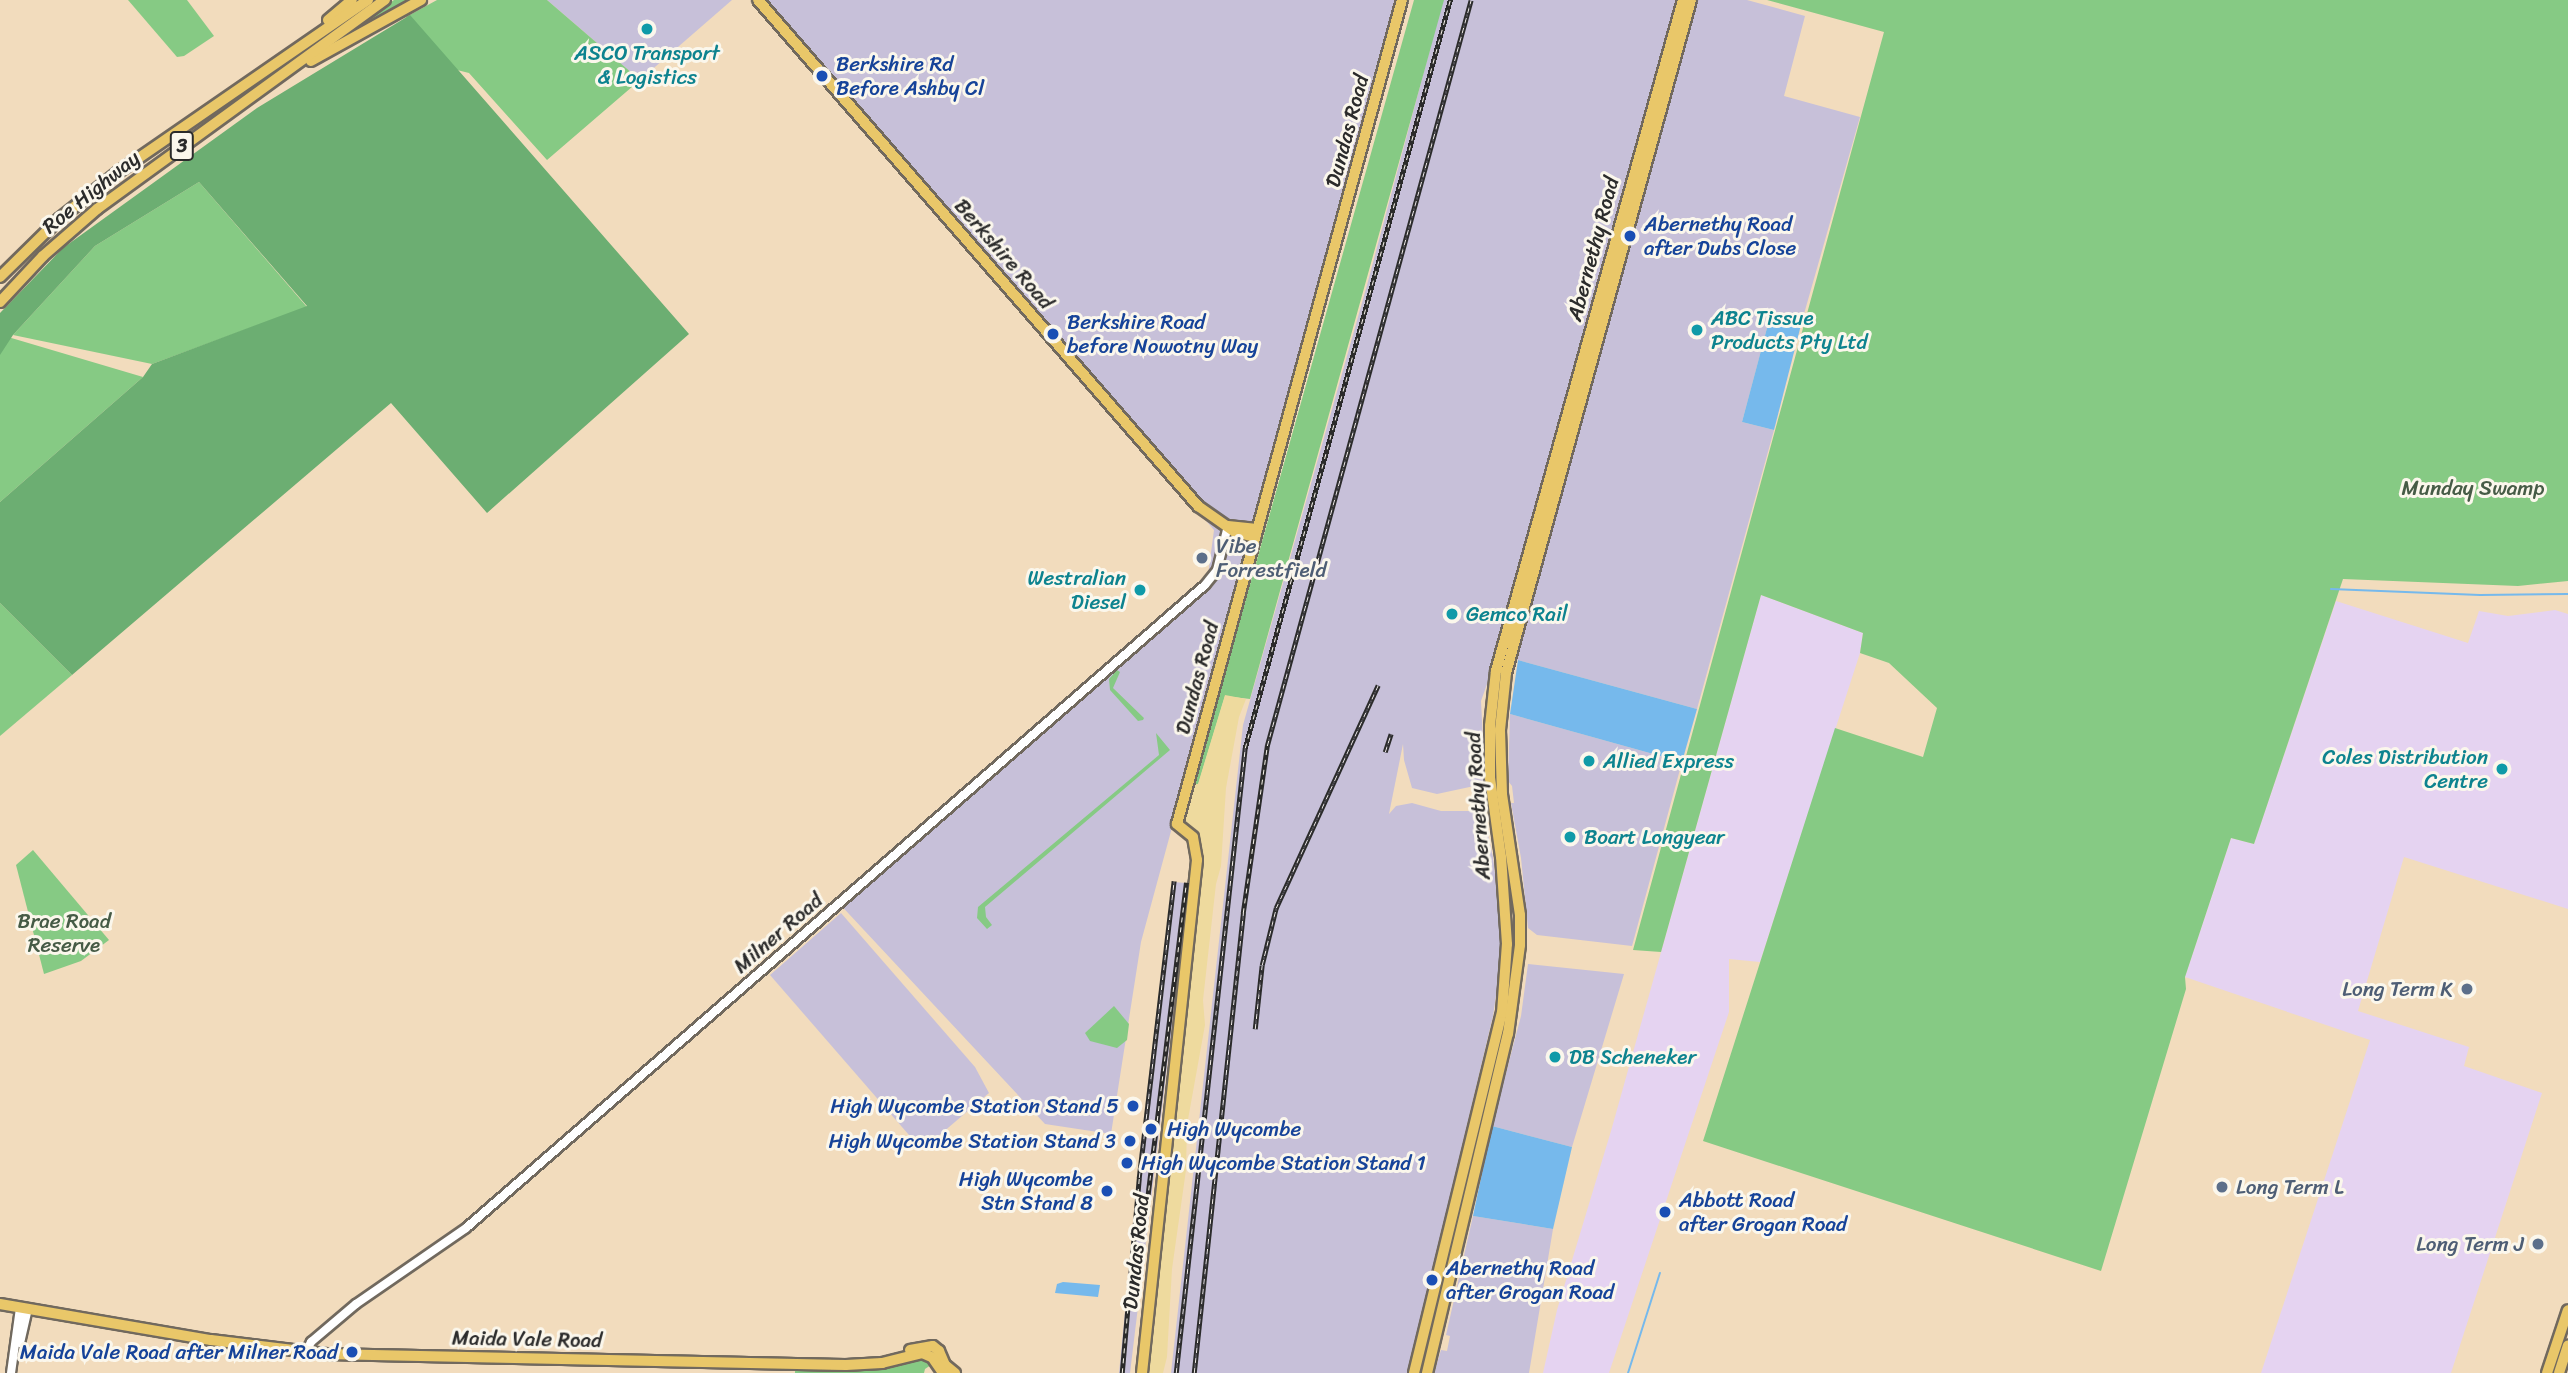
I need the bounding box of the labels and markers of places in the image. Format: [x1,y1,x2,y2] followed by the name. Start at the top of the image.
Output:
[639,21,655,37] marker: ASCO Transport & Logistics
[574,40,720,90] place label: ASCO Transport & Logistics
[836,51,985,101] place label: Berkshire Rd Before Ashby Cl
[814,68,830,84] marker: Berkshire Rd Before Ashby Cl
[1644,211,1798,261] place label: Abernethy Road after Dubs Close
[1622,228,1638,244] marker: Abernethy Road after Dubs Close
[1711,305,1868,355] place label: ABC Tissue Products Pty Ltd
[1067,309,1258,359] place label: Berkshire Road before Nowotny Way
[1689,322,1705,338] marker: ABC Tissue Products Pty Ltd
[1045,326,1061,342] marker: Berkshire Road before Nowotny Way
[1216,533,1327,583] place label: Vibe Forrestfield
[1194,550,1210,566] marker: Vibe Forrestfield
[1027,565,1126,615] place label: Westralian Diesel
[1132,582,1148,598] marker: Westralian Diesel
[1466,601,1568,627] place label: Gemco Rail
[1444,606,1460,622] marker: Gemco Rail
[2321,744,2488,794] place label: Coles Distribution Centre
[1603,748,1734,774] place label: Allied Express
[1581,753,1597,769] marker: Allied Express
[2494,761,2510,777] marker: Coles Distribution Centre
[1584,824,1725,850] place label: Boart Longyear
[1562,829,1578,845] marker: Boart Longyear
[2342,976,2453,1002] place label: Long Term K
[2459,981,2475,997] marker: Long Term K
[1569,1044,1698,1070] place label: DB Scheneker
[1547,1049,1563,1065] marker: DB Scheneker
[830,1093,1119,1119] place label: High Wycombe Station Stand 5
[1125,1098,1141,1114] marker: High Wycombe Station Stand 5
[1167,1116,1301,1142] place label: High Wycombe
[1141,1119,1161,1139] marker: High Wycombe
[829,1128,1116,1154] place label: High Wycombe Station Stand 3
[1122,1133,1138,1149] marker: High Wycombe Station Stand 3
[1141,1150,1426,1176] place label: High Wycombe Station Stand 1
[1119,1155,1135,1171] marker: High Wycombe Station Stand 1
[959,1166,1093,1216] place label: High Wycombe Stn Stand 8
[2236,1174,2344,1200] place label: Long Term L
[2214,1179,2230,1195] marker: Long Term L
[1099,1183,1115,1199] marker: High Wycombe Stn Stand 8
[1679,1187,1848,1237] place label: Abbott Road after Grogan Road
[1657,1204,1673,1220] marker: Abbott Road after Grogan Road
[2416,1231,2524,1257] place label: Long Term J
[2530,1236,2546,1252] marker: Long Term J
[1446,1255,1615,1305] place label: Abernethy Road after Grogan Road
[1424,1272,1440,1288] marker: Abernethy Road after Grogan Road
[20,1339,338,1365] place label: Maida Vale Road after Milner Road
[344,1344,360,1360] marker: Maida Vale Road after Milner Road

